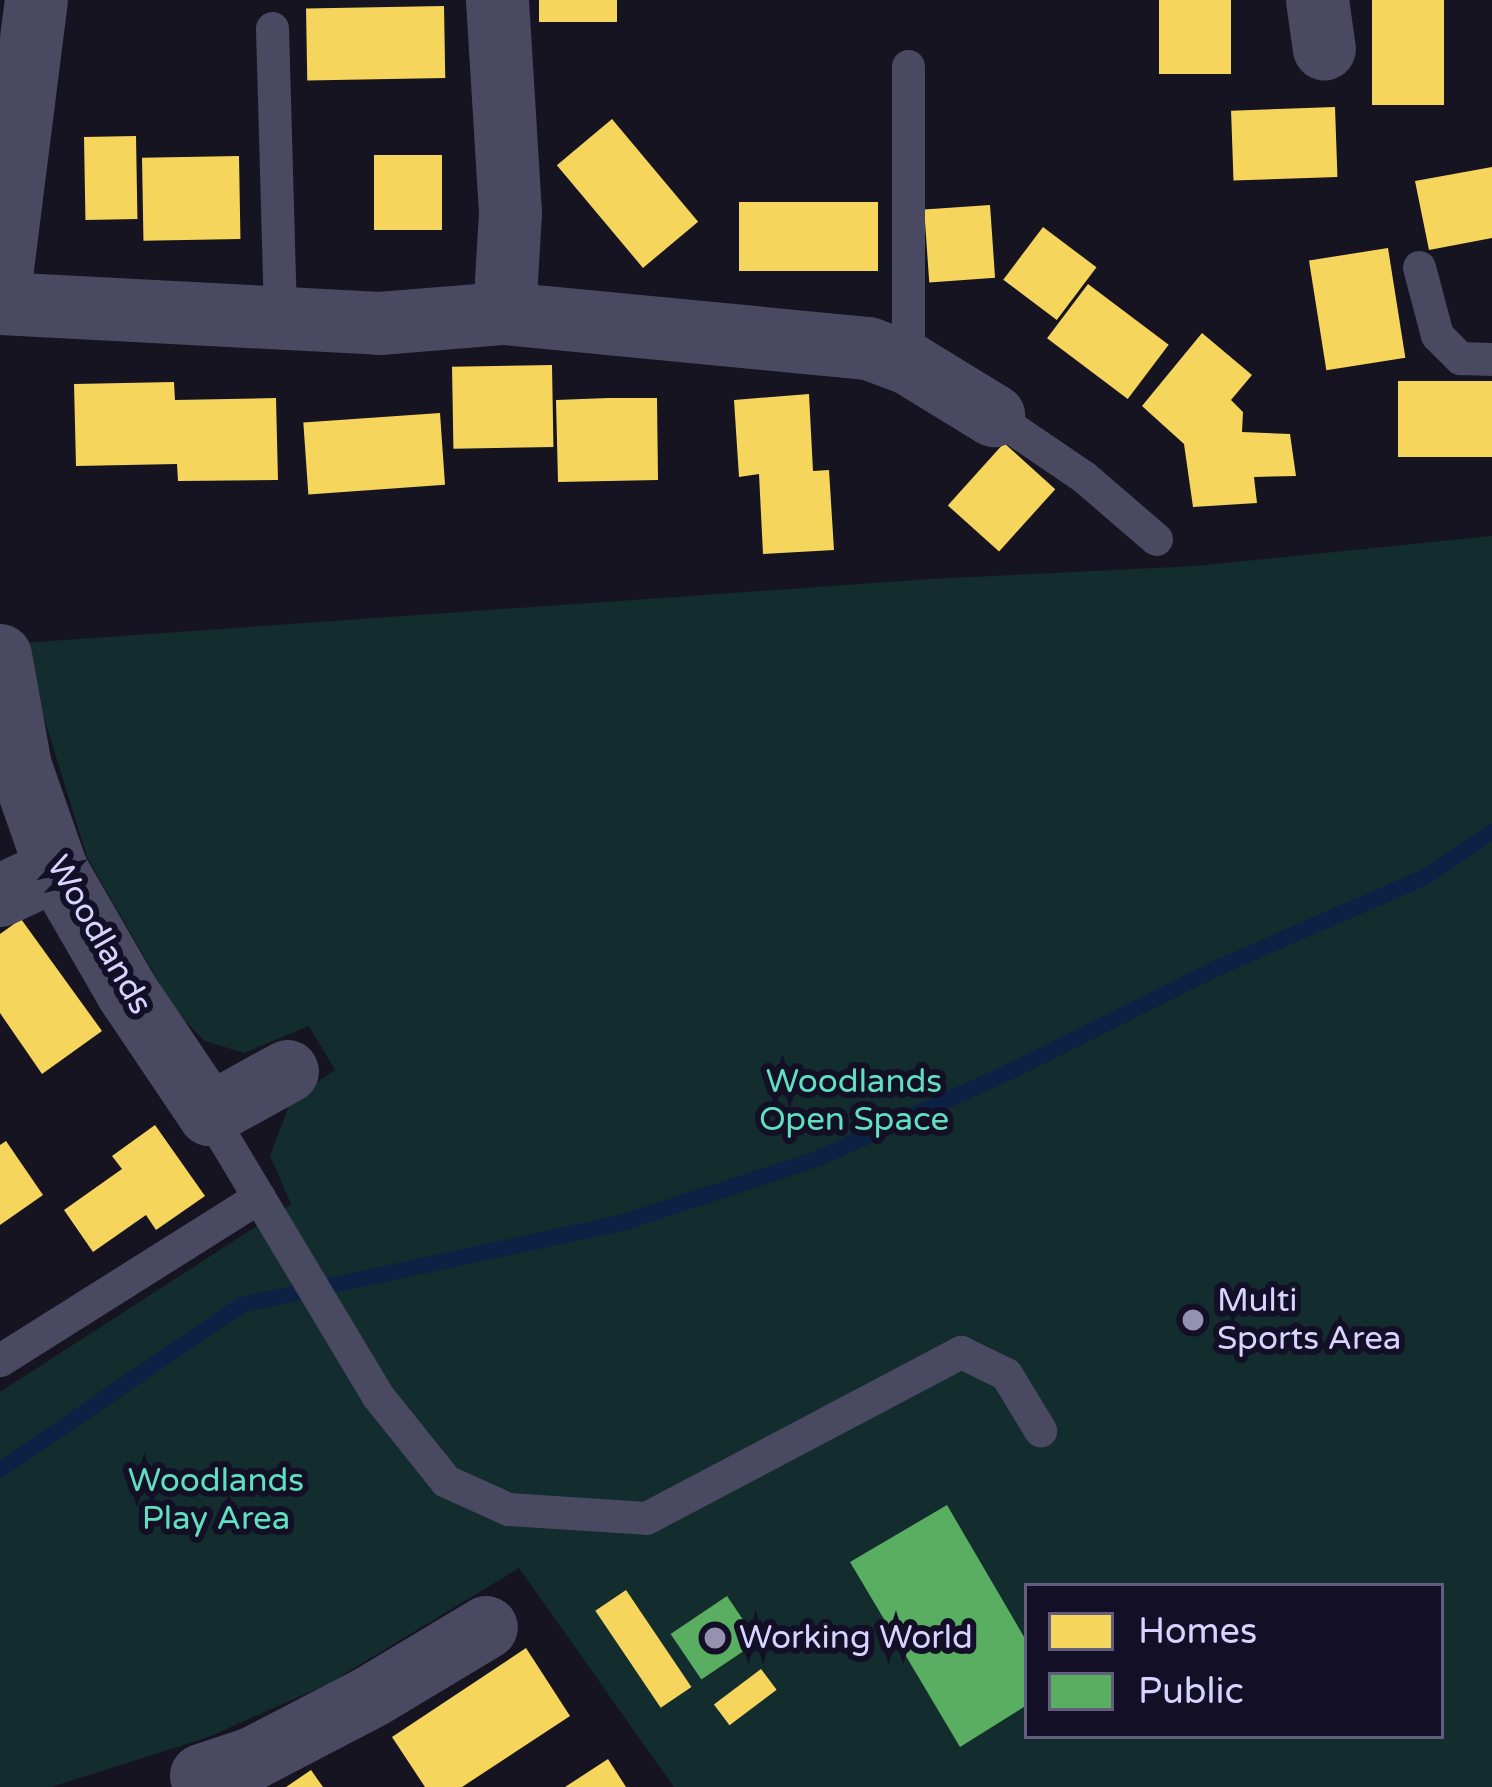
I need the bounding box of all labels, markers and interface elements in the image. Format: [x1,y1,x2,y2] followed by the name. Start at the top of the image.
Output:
[38,849,160,1021] street label: Woodlands
[759,1062,949,1140] park label: Woodlands Open Space
[1217,1281,1401,1359] place label: Multi Sports Area
[1180,1307,1206,1333] marker: Multi Sports Area
[128,1461,304,1539] park label: Woodlands Play Area
[1024,1583,1444,1739] legend
[1138,1610,1257,1653] text: Homes
[739,1618,973,1658] place label: Working World
[702,1625,728,1651] marker: Working World
[1138,1670,1244,1713] text: Public

